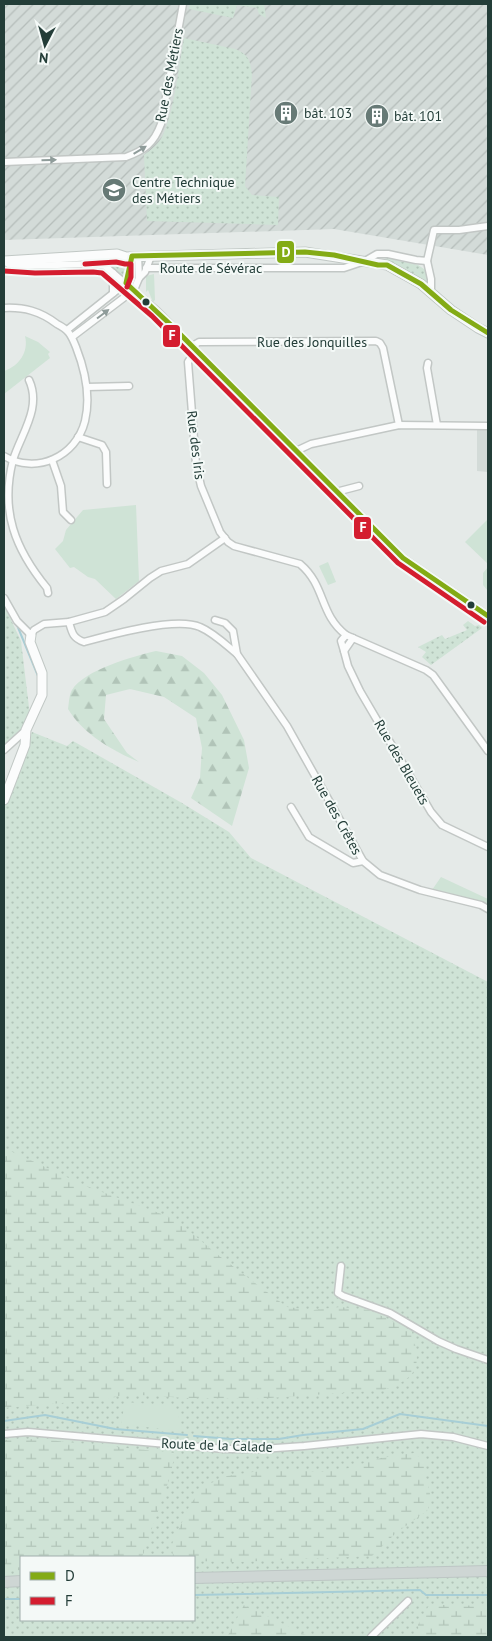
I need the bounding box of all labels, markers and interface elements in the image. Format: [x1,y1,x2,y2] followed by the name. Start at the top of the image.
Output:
[20,20,70,70] north arrow
[151,26,187,123] street label: Rue des Métiers
[38,48,49,67] text: N
[273,100,299,126] building icon: bât. 103
[364,103,390,129] building icon: bât. 101
[304,104,352,122] place label: bât. 103
[394,107,442,125] place label: bât. 101
[134,146,147,155] one-way arrow
[41,156,57,164] one-way arrow
[132,173,235,207] place label: Centre Technique des Métiers
[101,177,127,203] school or university icon: Centre Technique des Métiers
[276,240,295,264] line badge: D
[281,243,291,261] text: D
[160,259,262,277] street label: Route de Sévérac
[141,297,151,307] unlabelled marker
[96,308,109,319] one-way arrow
[162,324,181,348] line badge: F
[168,326,176,344] text: F
[257,333,367,351] street label: Rue des Jonquilles
[183,409,209,481] street label: Rue des Iris
[353,516,372,540] line badge: F
[359,518,367,536] text: F
[466,600,476,610] unlabelled marker
[370,716,434,808] street label: Rue des Bleuets
[308,772,366,858] street label: Rue des Crêtes
[161,1434,273,1456] street label: Route de la Calade
[20,1556,195,1621] legend
[65,1566,75,1585] text: D
[65,1591,73,1610] text: F

